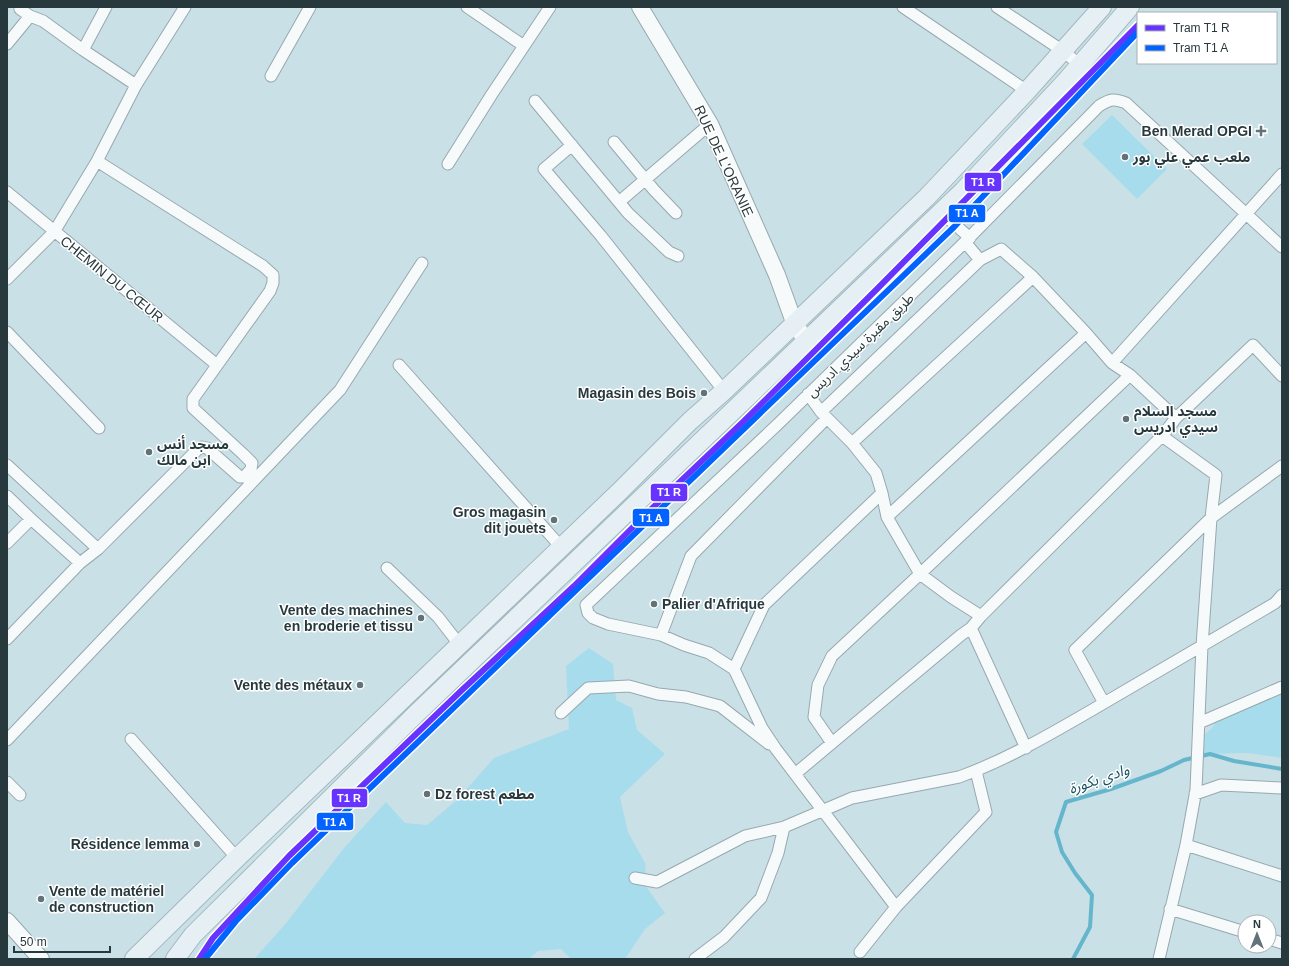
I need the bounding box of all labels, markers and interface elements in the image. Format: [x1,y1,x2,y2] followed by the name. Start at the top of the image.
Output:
[1137,12,1277,64] legend
[1173,21,1230,35] text: Tram T1 R
[1173,41,1228,55] text: Tram T1 A
[691,103,757,219] street label: RUE DE L'ORANIE
[1142,123,1252,139] place label: Ben Merad OPGI
[1255,125,1267,137] marker: Ben Merad OPGI
[1132,149,1250,168] place label: ملعب عمي علي بور
[1120,152,1130,162] marker: ملعب عمي علي بور
[964,172,1002,192] line badge: T1 R
[971,176,995,188] text: T1 R
[948,204,986,223] line badge: T1 A
[955,207,979,219] text: T1 A
[57,233,167,325] street label: CHEMIN DU CŒUR
[803,290,919,403] street label: طريق مقبرة سيدي ادريس
[578,385,696,401] place label: Magasin des Bois
[699,388,709,398] marker: Magasin des Bois
[1134,403,1218,438] place label: مسجد السلام سيدي ادريس
[1121,414,1131,424] marker: مسجد السلام سيدي ادريس
[157,435,229,468] place label: مسجد أنس ابن مالك
[144,447,154,457] marker: مسجد أنس ابن مالك
[650,483,688,502] line badge: T1 R
[657,486,681,498] text: T1 R
[453,504,546,536] place label: Gros magasin dit jouets
[632,508,670,527] line badge: T1 A
[639,512,663,524] text: T1 A
[549,515,559,525] marker: Gros magasin dit jouets
[662,596,765,612] place label: Palier d'Afrique
[649,599,659,609] marker: Palier d'Afrique
[279,602,413,634] place label: Vente des machines en broderie et tissu
[416,613,426,623] marker: Vente des machines en broderie et tissu
[234,677,352,693] place label: Vente des métaux
[355,680,365,690] marker: Vente des métaux
[1066,760,1133,800] water label: وادي بكورة
[435,786,535,805] place label: Dz forest مطعم
[331,788,368,808] line badge: T1 R
[422,789,432,799] marker: Dz forest مطعم
[337,792,361,804] text: T1 R
[316,812,354,831] line badge: T1 A
[323,816,347,828] text: T1 A
[71,836,189,852] place label: Résidence lemma
[192,839,202,849] marker: Résidence lemma
[49,883,164,915] place label: Vente de matériel de construction
[36,894,46,904] marker: Vente de matériel de construction
[1237,914,1277,954] north arrow
[1253,918,1261,930] text: N
[14,928,110,954] scale bar
[20,935,47,949] text: 50 m

